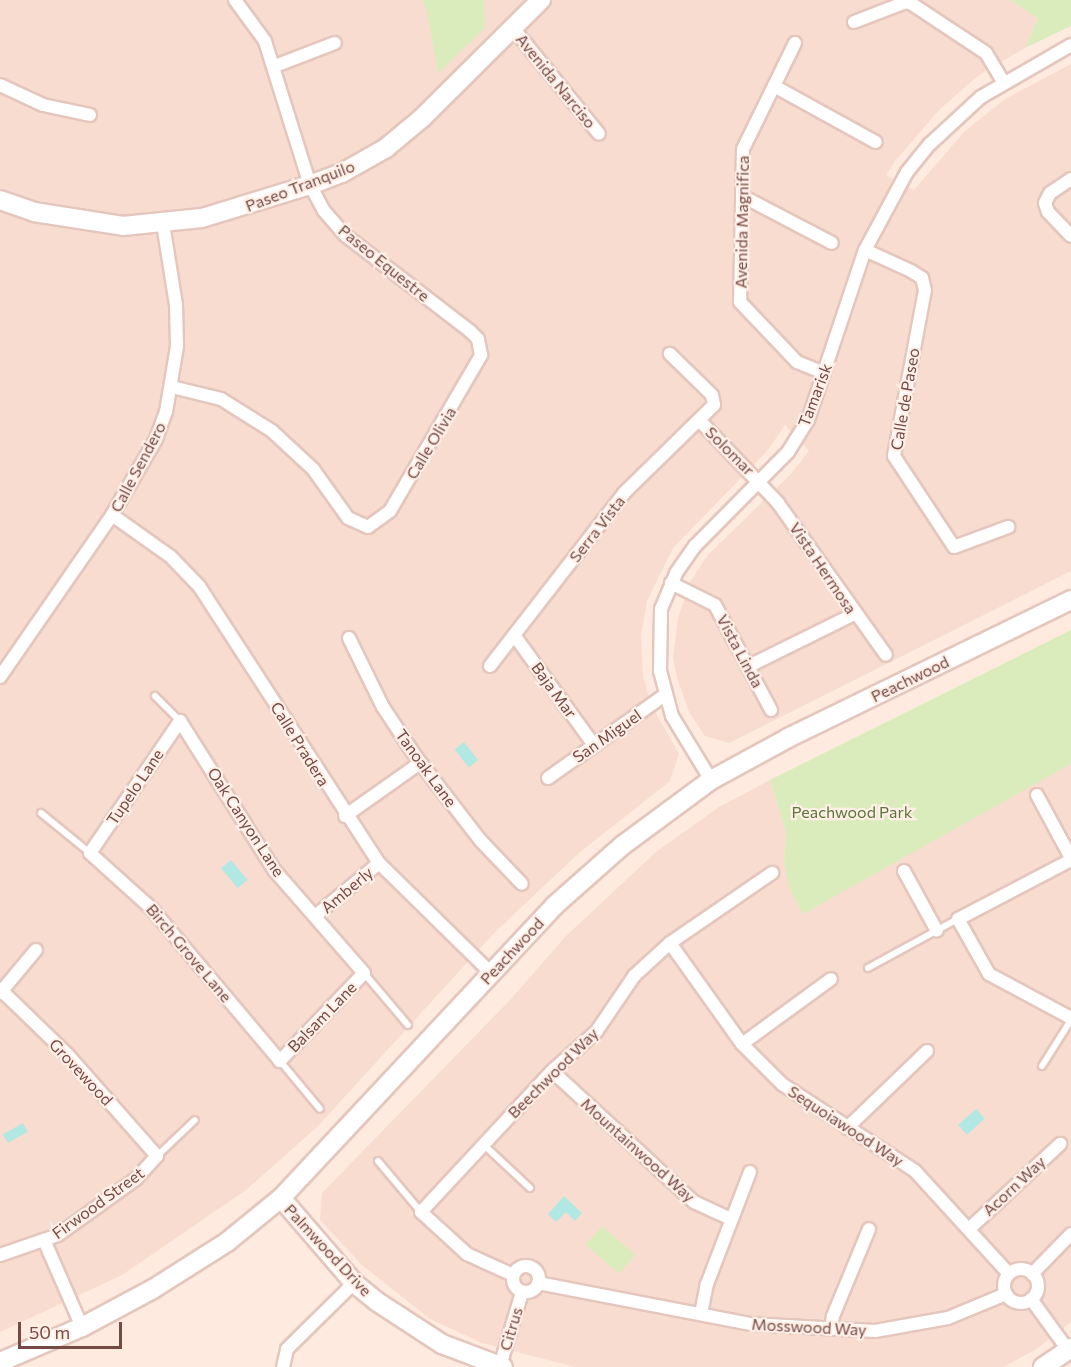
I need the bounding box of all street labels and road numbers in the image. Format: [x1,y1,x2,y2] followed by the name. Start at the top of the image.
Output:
[512,30,600,132] street label: Avenida Narciso
[731,155,753,289] street label: Avenida Magnifica
[243,156,357,216] street label: Paseo Tranquilo
[335,221,433,305] street label: Paseo Equestre
[887,346,923,452] street label: Calle de Paseo
[794,361,836,429] street label: Tamarisk
[402,403,460,483] street label: Calle Olivia
[106,419,170,515] street label: Calle Sendero
[702,423,758,479] street label: Solomar
[565,492,629,566] street label: Serra Vista
[785,519,861,617] street label: Vista Hermosa
[713,611,767,691] street label: Vista Linda
[868,652,952,706] street label: Peachwood
[527,658,581,722] street label: Baja Mar
[266,698,334,790] street label: Calle Pradera
[569,705,645,767] street label: San Miguel
[391,725,461,811] street label: Tanoak Lane
[103,745,167,829] street label: Tupelo Lane
[204,764,288,880] street label: Oak Canyon Lane
[317,863,377,917] street label: Amberly
[142,900,236,1006] street label: Birch Grove Lane
[476,914,548,988] street label: Peachwood
[284,978,360,1056] street label: Balsam Lane
[504,1024,602,1122] street label: Beechwood Way
[45,1035,117,1109] street label: Grovewood
[785,1081,907,1171] street label: Sequoiawood Way
[577,1094,699,1206] street label: Mountainwood Way
[979,1152,1049,1220] street label: Acorn Way
[48,1163,148,1243] street label: Firwood Street
[280,1200,376,1300] street label: Palmwood Drive
[495,1305,527,1353] street label: Citrus
[751,1314,867,1340] street label: Mosswood Way

